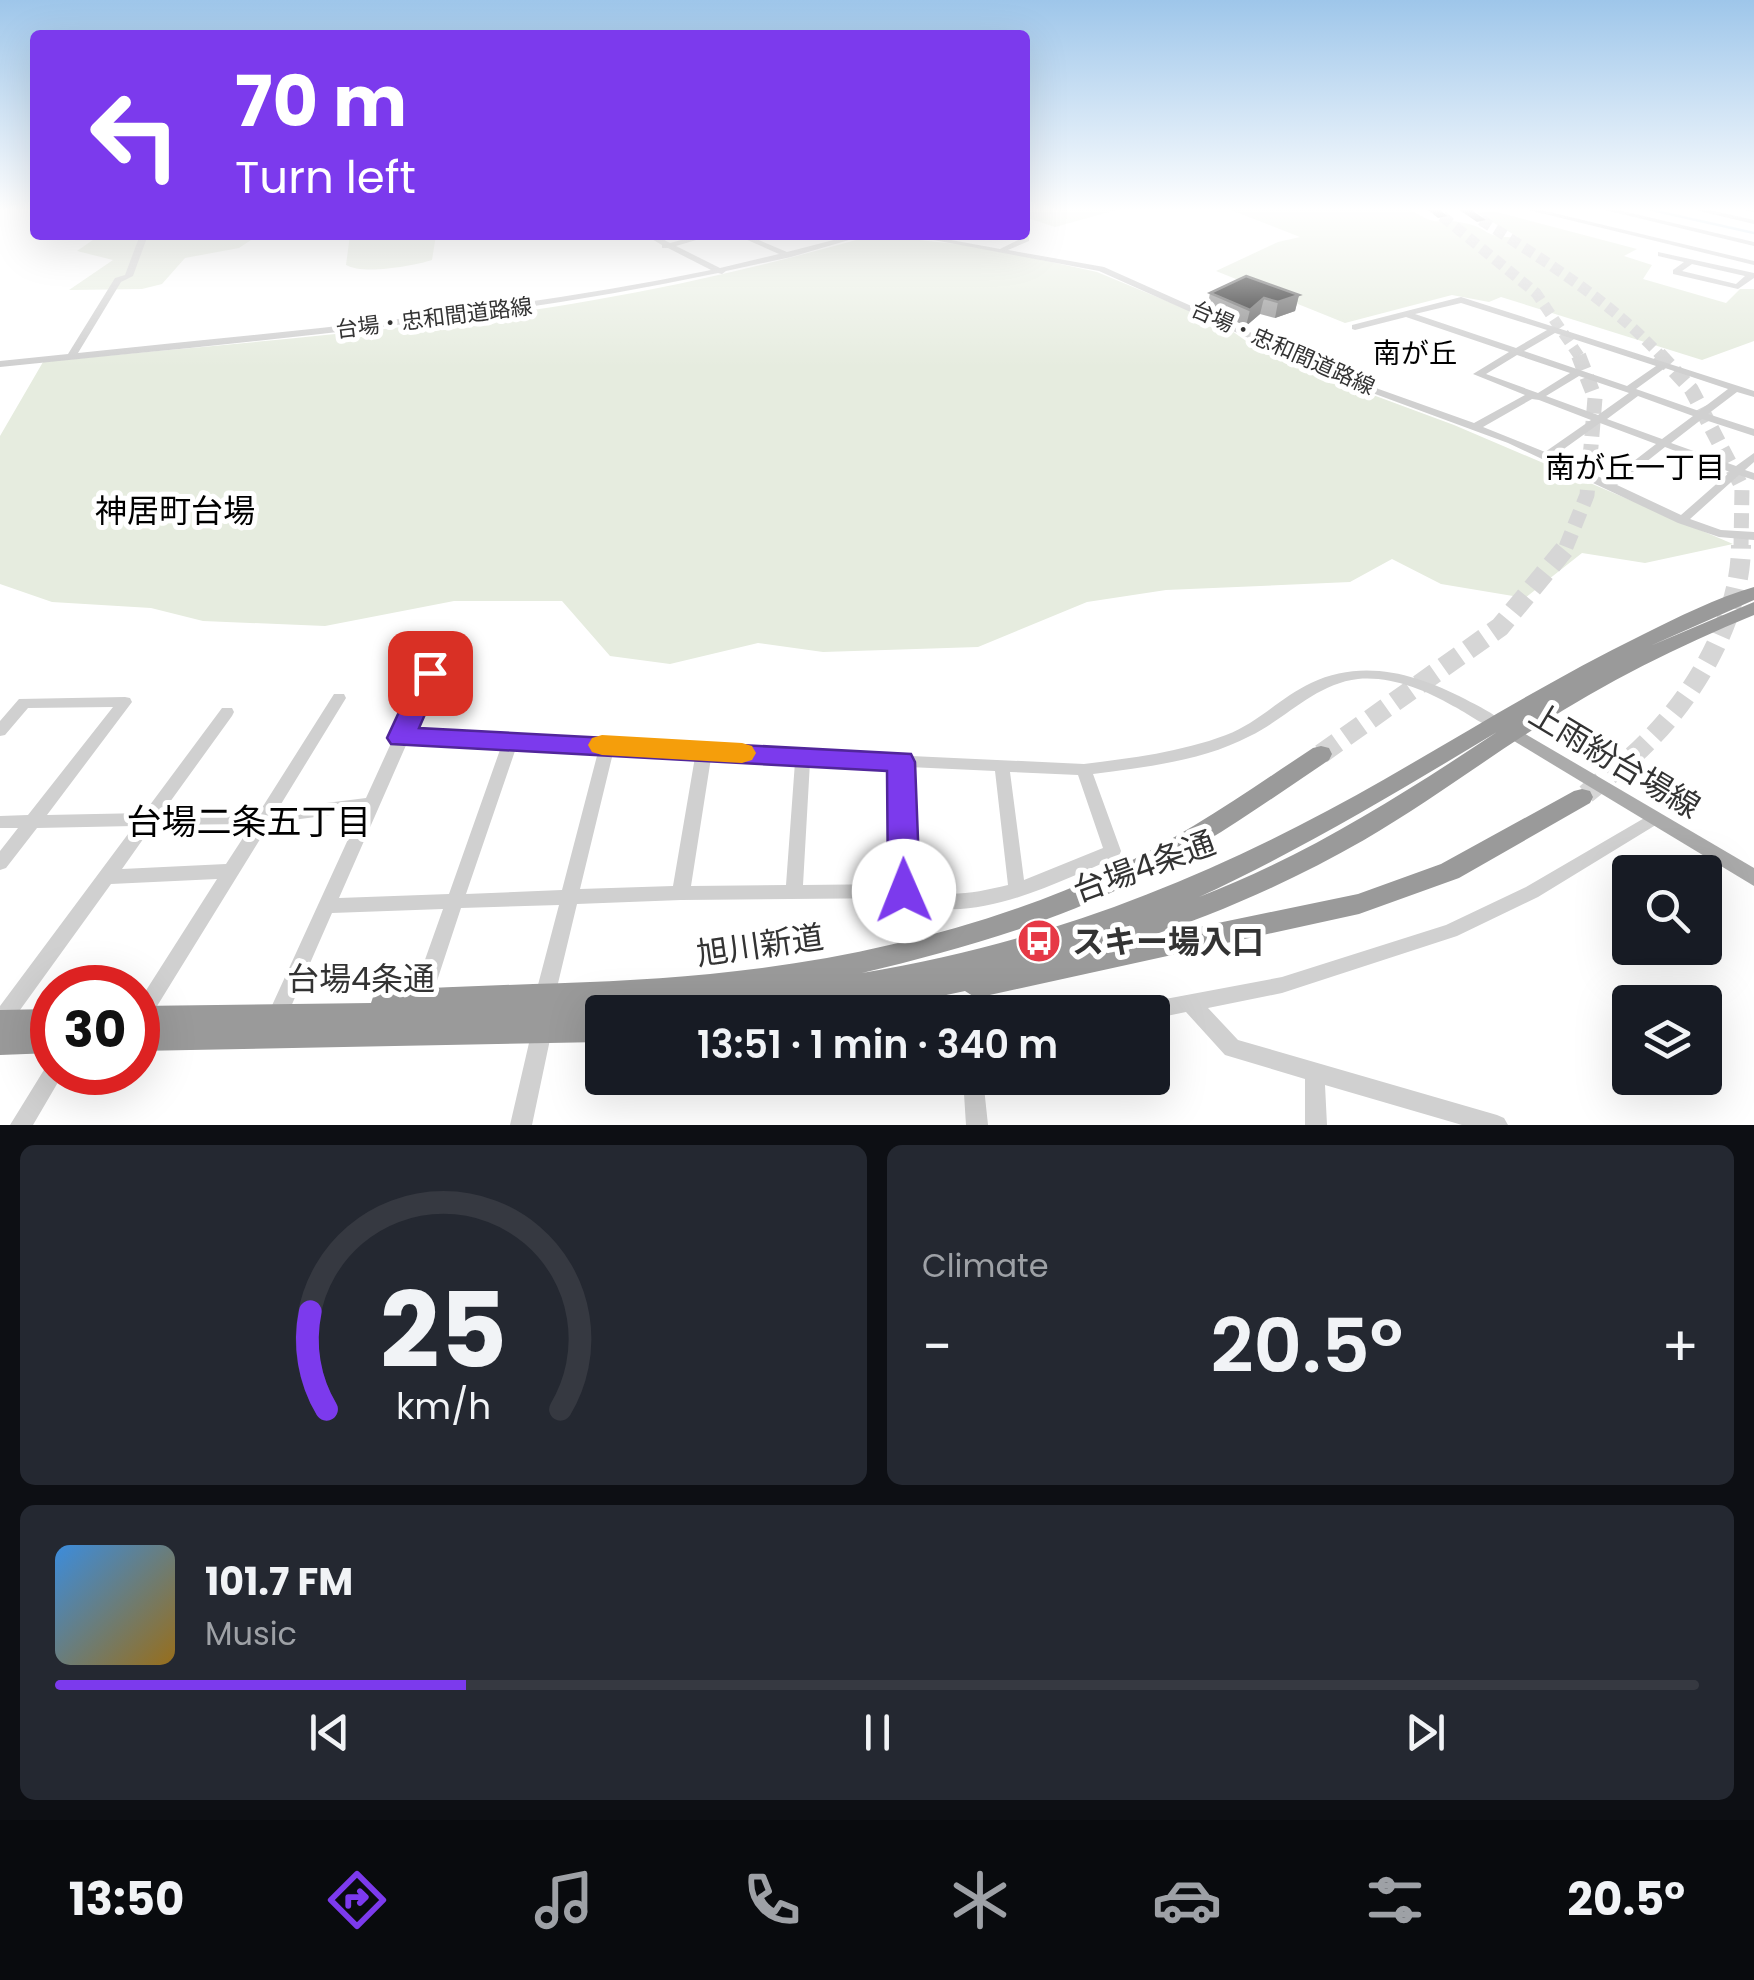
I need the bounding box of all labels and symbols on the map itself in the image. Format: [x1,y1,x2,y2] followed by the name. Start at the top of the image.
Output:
[334,291,534,345] street label: 台場・忠和間道路線
[1186,294,1380,402] street label: 台場・忠和間道路線
[1373,334,1457,373] district label: 南が丘
[1545,446,1725,489] district label: 南が丘一丁目
[95,488,255,533] district label: 神居町台場
[388,631,473,716] pin
[1521,691,1709,829] street label: 上雨紛台場線
[126,797,372,846] district label: 台場二条五丁目
[1067,820,1221,912] street label: 台場4条通
[852,839,956,943] position arrow
[693,914,827,976] street label: 旭川新道
[1016,918,1062,964] bus stop icon: スキー場入口
[1072,919,1264,964] place label: スキー場入口
[287,956,435,1001] street label: 台場4条通
[30,965,160,1095] speed limit sign: 30

